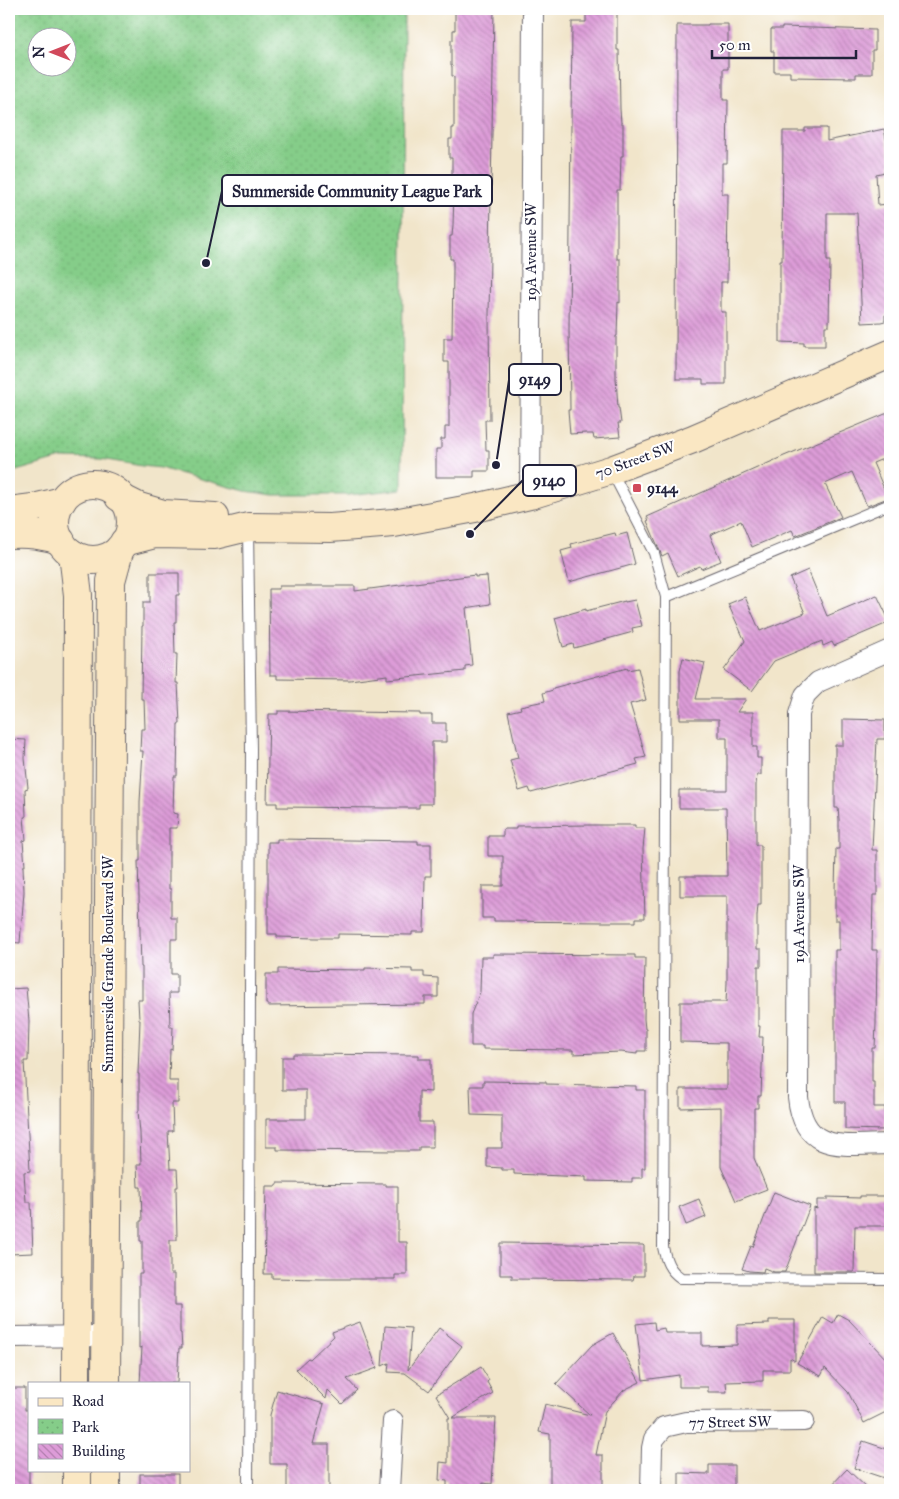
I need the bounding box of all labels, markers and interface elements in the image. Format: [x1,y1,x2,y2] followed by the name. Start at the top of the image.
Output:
[28,28,78,78] north arrow
[712,28,855,60] scale bar
[719,36,751,54] text: 50 m
[31,46,48,58] text: N
[222,175,492,206] callout: Summerside Community League Park
[232,182,483,202] text: Summerside Community League Park
[522,202,540,301] street label: 19A Avenue SW
[509,364,561,395] callout: 9149
[519,370,551,390] text: 9149
[593,437,678,483] street label: 70 Street SW
[523,465,576,496] callout: 9140
[532,471,566,491] text: 9140
[647,479,678,498] place label: 9144
[631,482,643,494] marker: 9144
[99,855,117,1072] street label: Summerside Grande Boulevard SW
[790,864,808,963] street label: 19A Avenue SW
[28,1382,190,1472] legend
[72,1392,104,1410] text: Road
[689,1412,772,1432] street label: 77 Street SW
[72,1418,99,1436] text: Park
[72,1442,126,1460] text: Building

